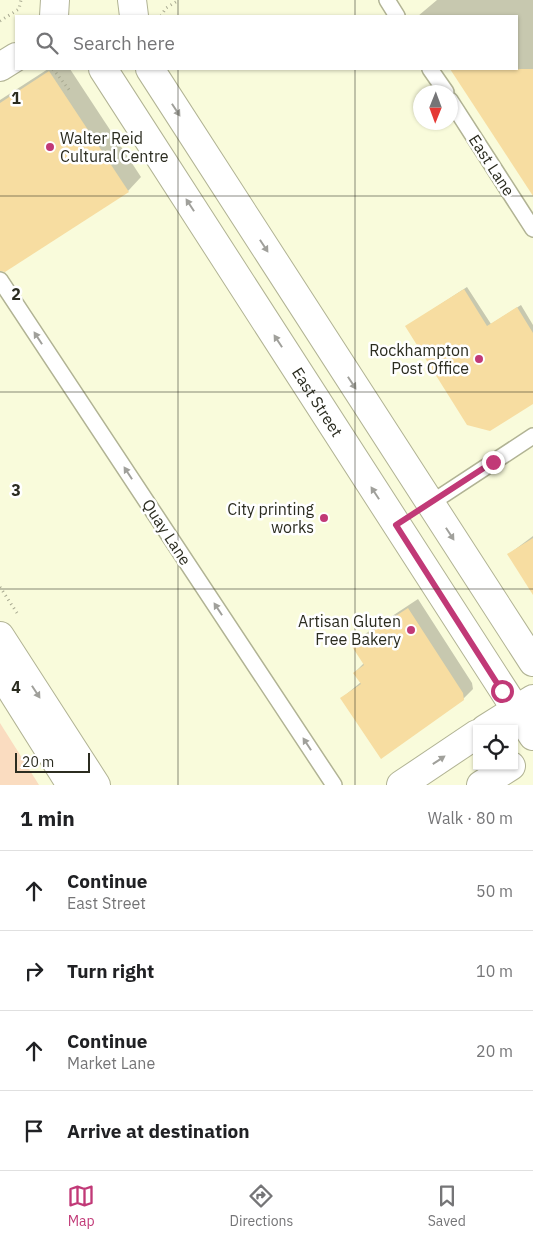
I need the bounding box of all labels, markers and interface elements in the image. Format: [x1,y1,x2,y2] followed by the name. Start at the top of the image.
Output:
[15,15,518,70] search box
[33,29,61,57] icon: search
[73,31,175,55] text: Search here
[413,85,458,130] north arrow
[11,88,21,108] text: 1
[171,103,181,116] one-way arrow
[60,128,169,166] place label: Walter Reid Cultural Centre
[465,130,519,200] street label: East Lane
[44,141,56,153] marker: Walter Reid Cultural Centre
[185,198,195,211] one-way arrow
[259,240,269,253] one-way arrow
[11,284,21,304] text: 2
[34,331,43,344] one-way arrow
[273,335,283,348] one-way arrow
[369,340,469,378] place label: Rockhampton Post Office
[473,353,485,365] marker: Rockhampton Post Office
[288,363,347,440] street label: East Street
[347,376,357,390] one-way arrow
[482,451,505,474] route end
[123,467,133,480] one-way arrow
[11,480,21,500] text: 3
[371,486,380,499] one-way arrow
[138,495,196,569] street label: Quay Lane
[227,499,315,537] place label: City printing works
[318,512,330,524] marker: City printing works
[446,527,455,540] one-way arrow
[213,602,222,615] one-way arrow
[298,611,401,649] place label: Artisan Gluten Free Bakery
[405,624,417,636] marker: Artisan Gluten Free Bakery
[11,677,21,697] text: 4
[491,680,514,703] route start
[31,685,41,699] one-way arrow
[473,725,518,770] map controls
[473,725,518,770] button: locate
[302,738,312,751] one-way arrow
[15,750,90,773] scale bar
[22,753,54,771] text: 20 m
[432,755,446,765] one-way arrow
[20,804,75,832] text: 1 min
[428,808,513,828] text: Walk · 80 m
[67,869,147,893] text: Continue
[20,877,48,905] icon: ahead
[476,881,513,901] text: 50 m
[67,893,146,913] text: East Street
[20,957,48,985] icon: right
[67,959,154,983] text: Turn right
[476,961,513,981] text: 10 m
[67,1029,147,1053] text: Continue
[20,1037,48,1065] icon: ahead
[476,1041,513,1061] text: 20 m
[67,1053,155,1073] text: Market Lane
[20,1117,48,1145] icon: arrive
[67,1119,250,1143] text: Arrive at destination
[67,1182,95,1230] tab: Map
[230,1182,293,1230] tab: Directions
[428,1182,466,1230] tab: Saved

